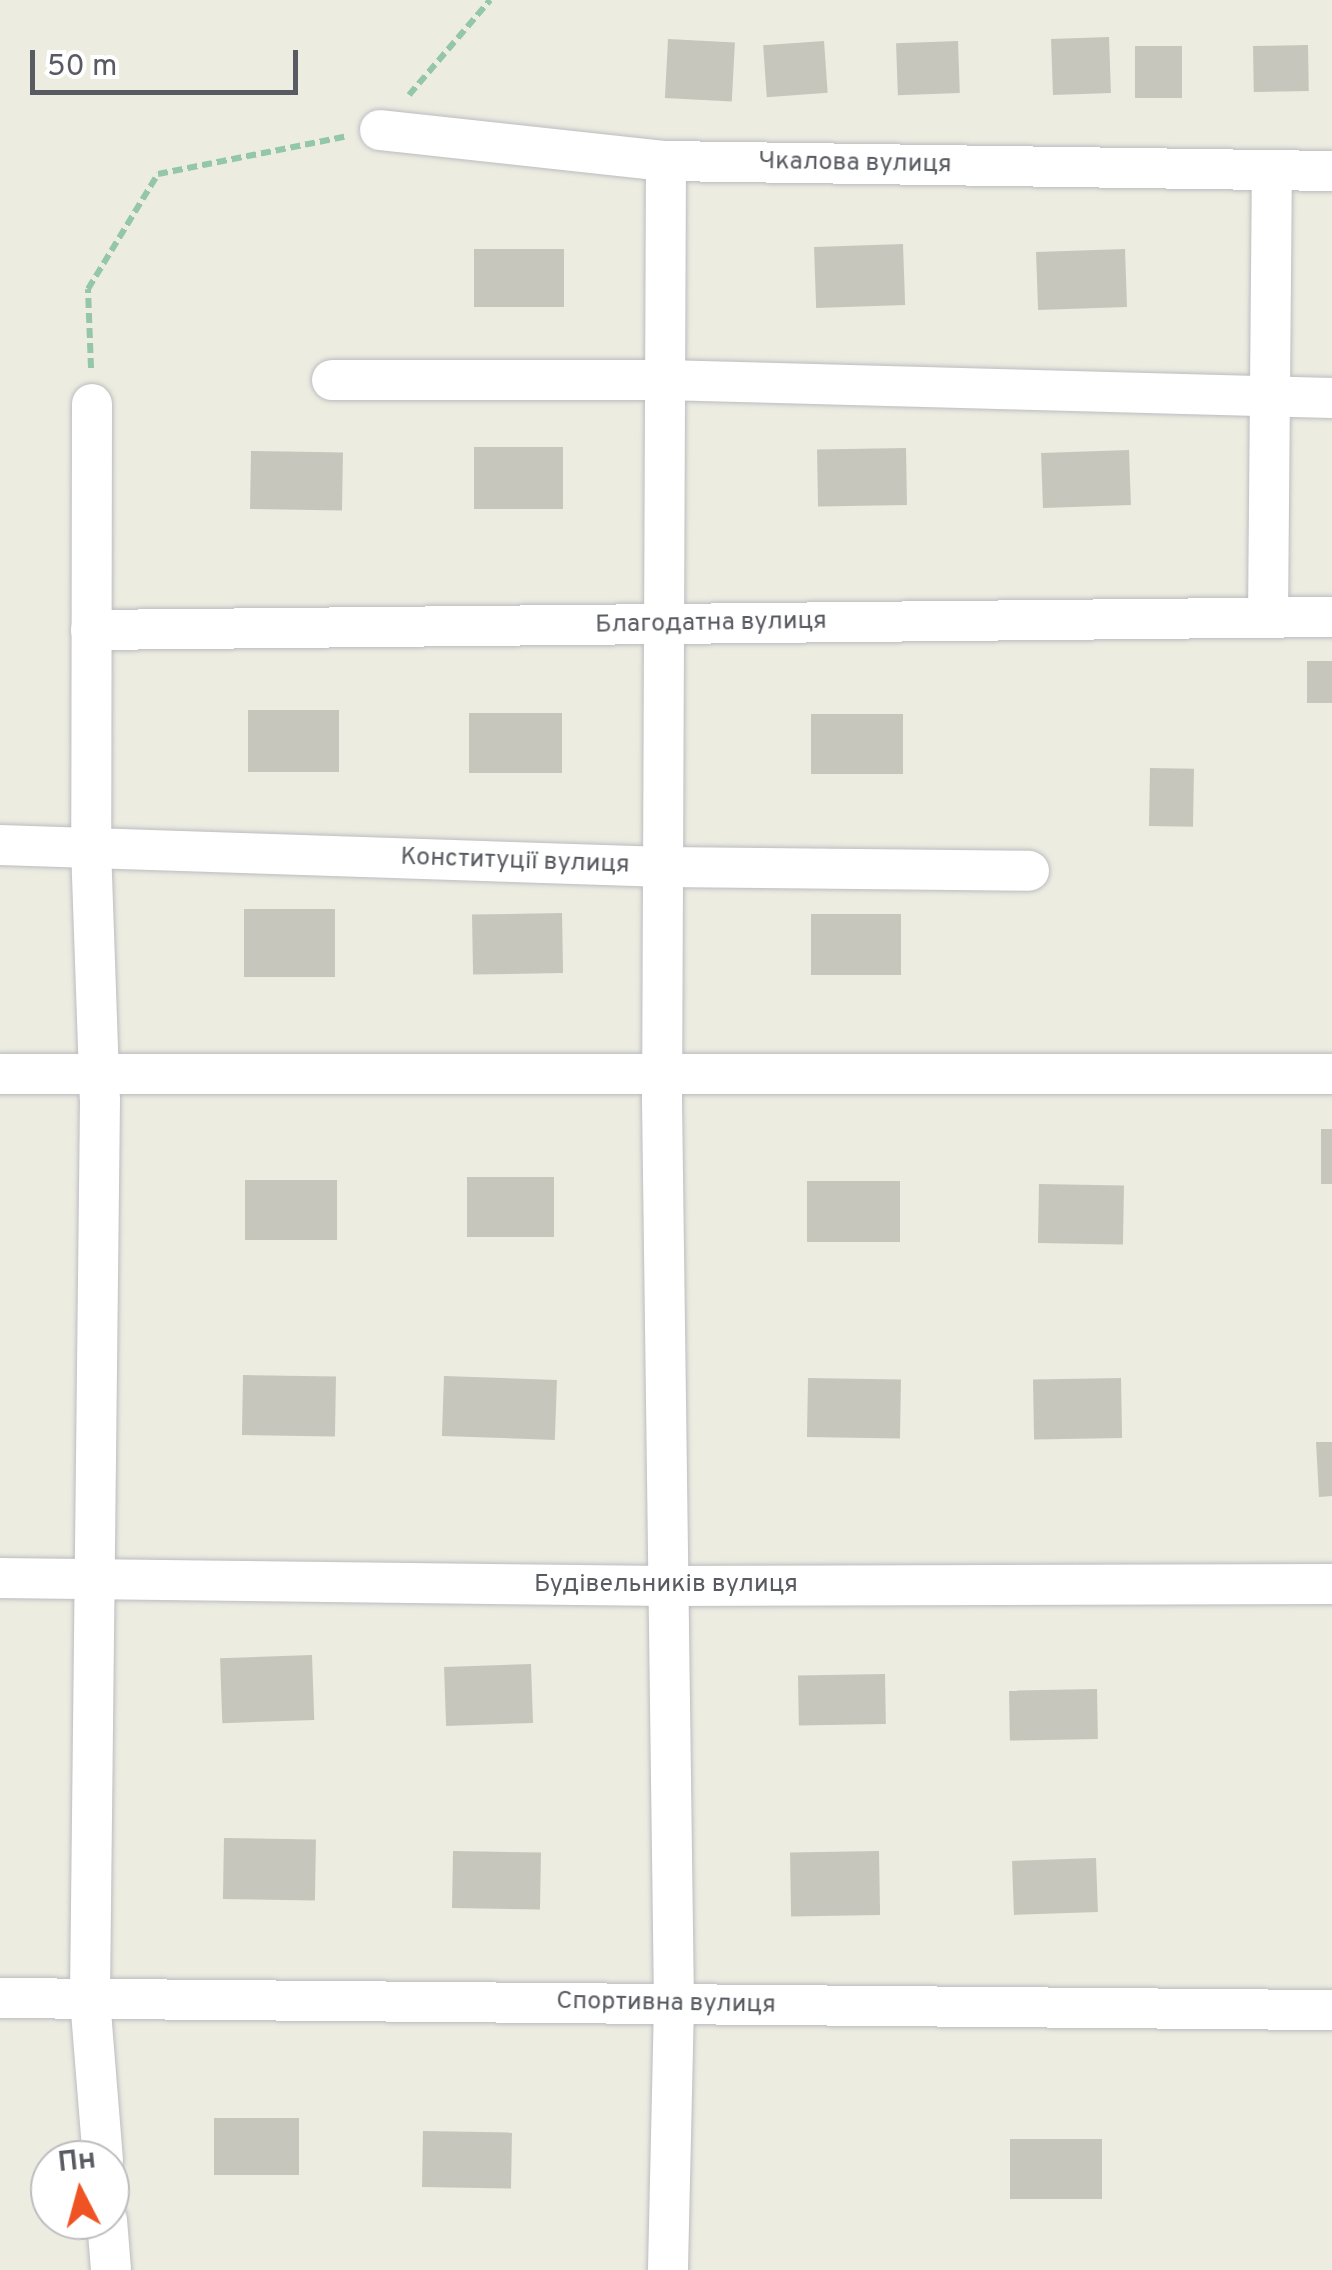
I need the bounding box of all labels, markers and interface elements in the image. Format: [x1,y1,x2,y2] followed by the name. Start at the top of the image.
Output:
[35,30,302,92] scale bar
[47,49,117,86] text: 50 m
[758,147,952,181] street label: Чкалова вулиця
[595,607,827,641] street label: Благодатна вулиця
[400,843,630,881] street label: Конституції вулиця
[534,1570,798,1600] street label: Будівельників вулиця
[556,1987,776,2021] street label: Спортивна вулиця
[30,2140,130,2240] north arrow
[56,2142,98,2182] text: Пн

